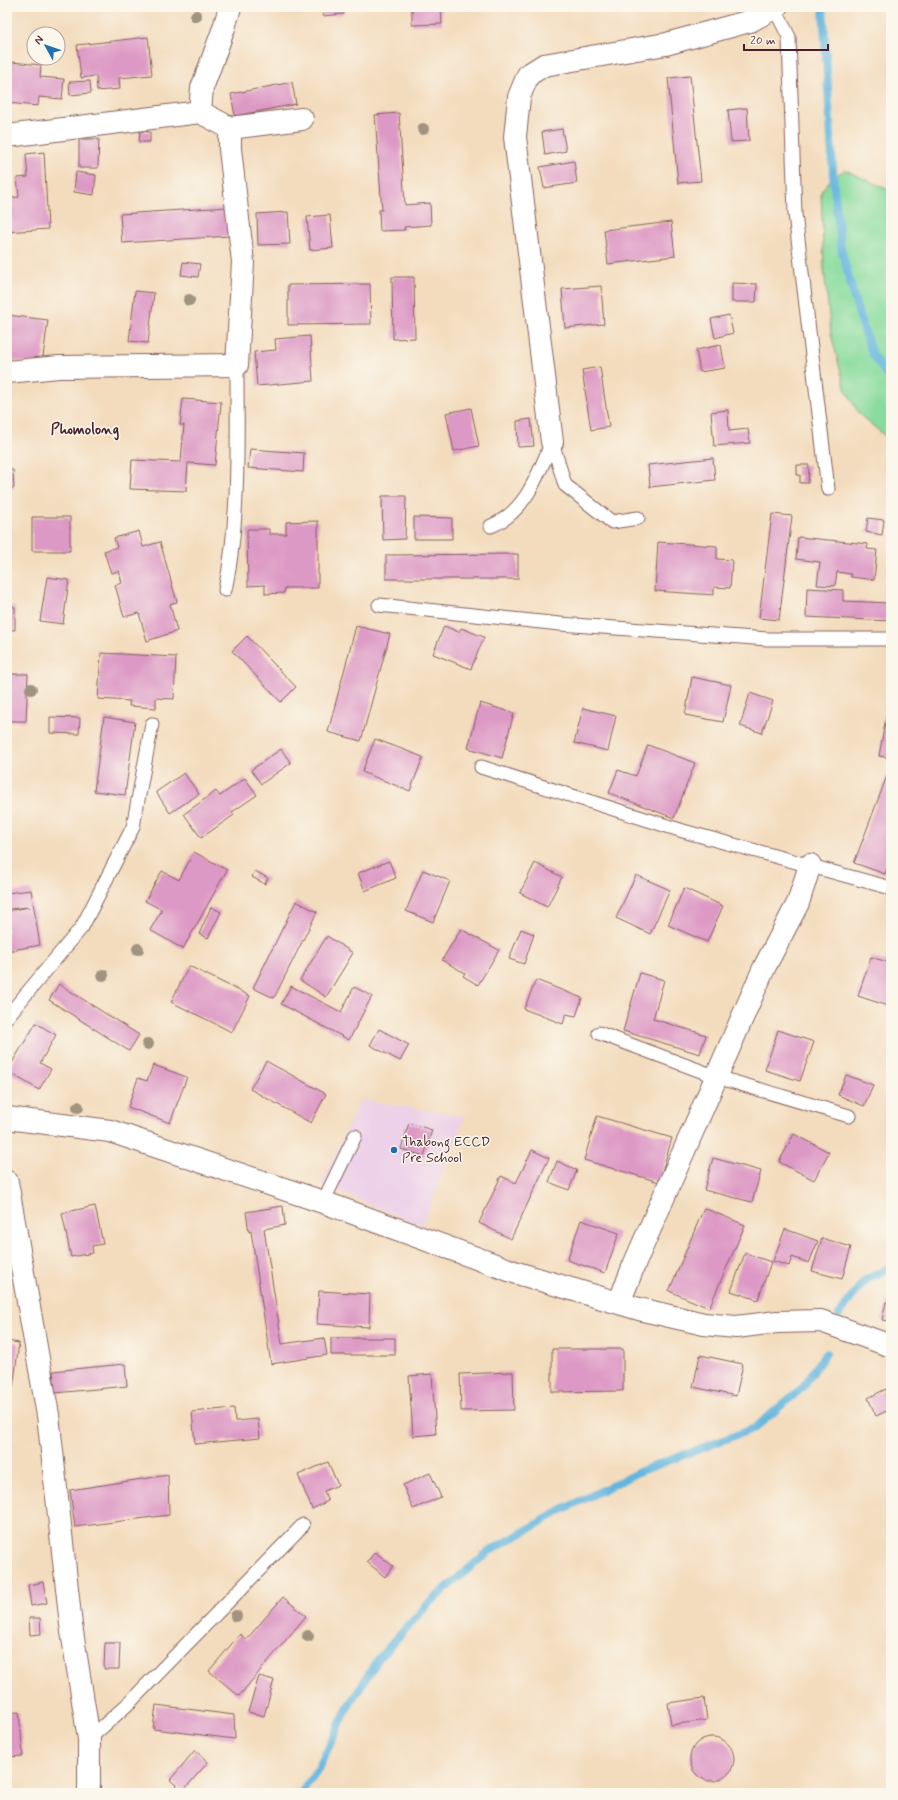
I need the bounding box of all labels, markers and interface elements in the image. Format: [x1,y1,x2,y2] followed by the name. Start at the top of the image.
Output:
[26,26,66,66] north arrow
[744,26,828,52] scale bar
[31,33,47,48] text: N
[750,33,776,49] text: 20 m
[51,420,120,441] district label: Phomolong
[402,1133,490,1167] place label: Thabong ECCD Pre School
[389,1145,399,1155] marker: Thabong ECCD Pre School

